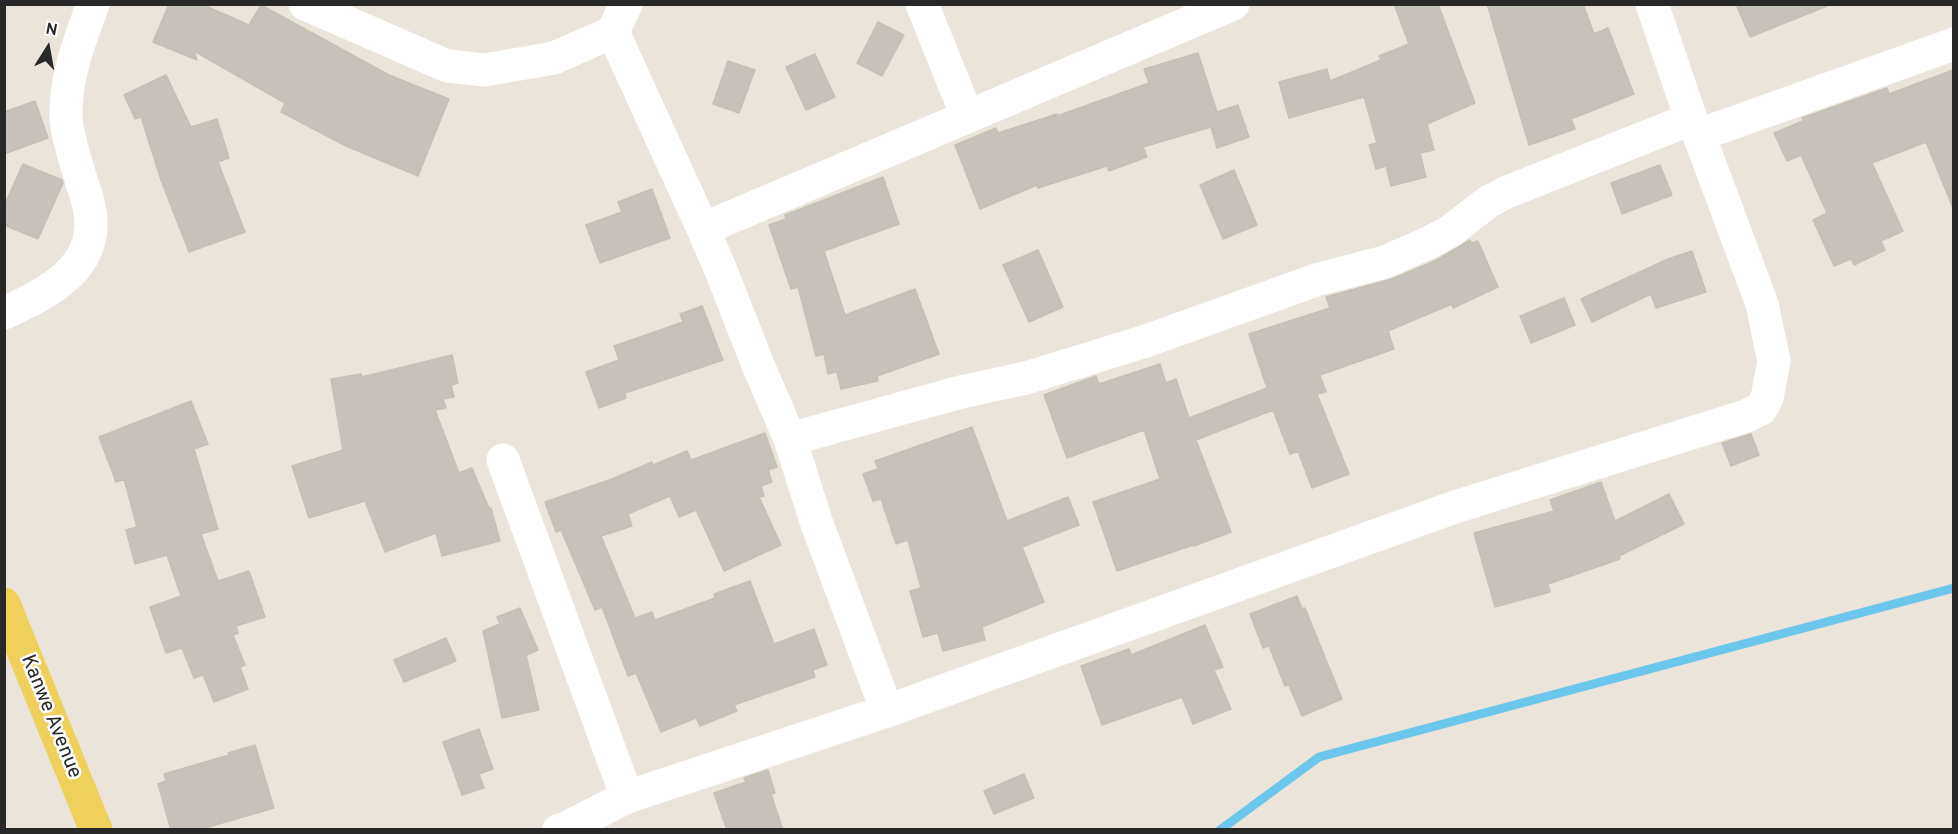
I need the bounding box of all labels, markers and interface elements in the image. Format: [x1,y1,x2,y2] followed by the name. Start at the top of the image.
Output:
[18,18,78,78] north arrow
[44,19,59,41] text: N
[14,652,86,782] street label: Kanwe Avenue

